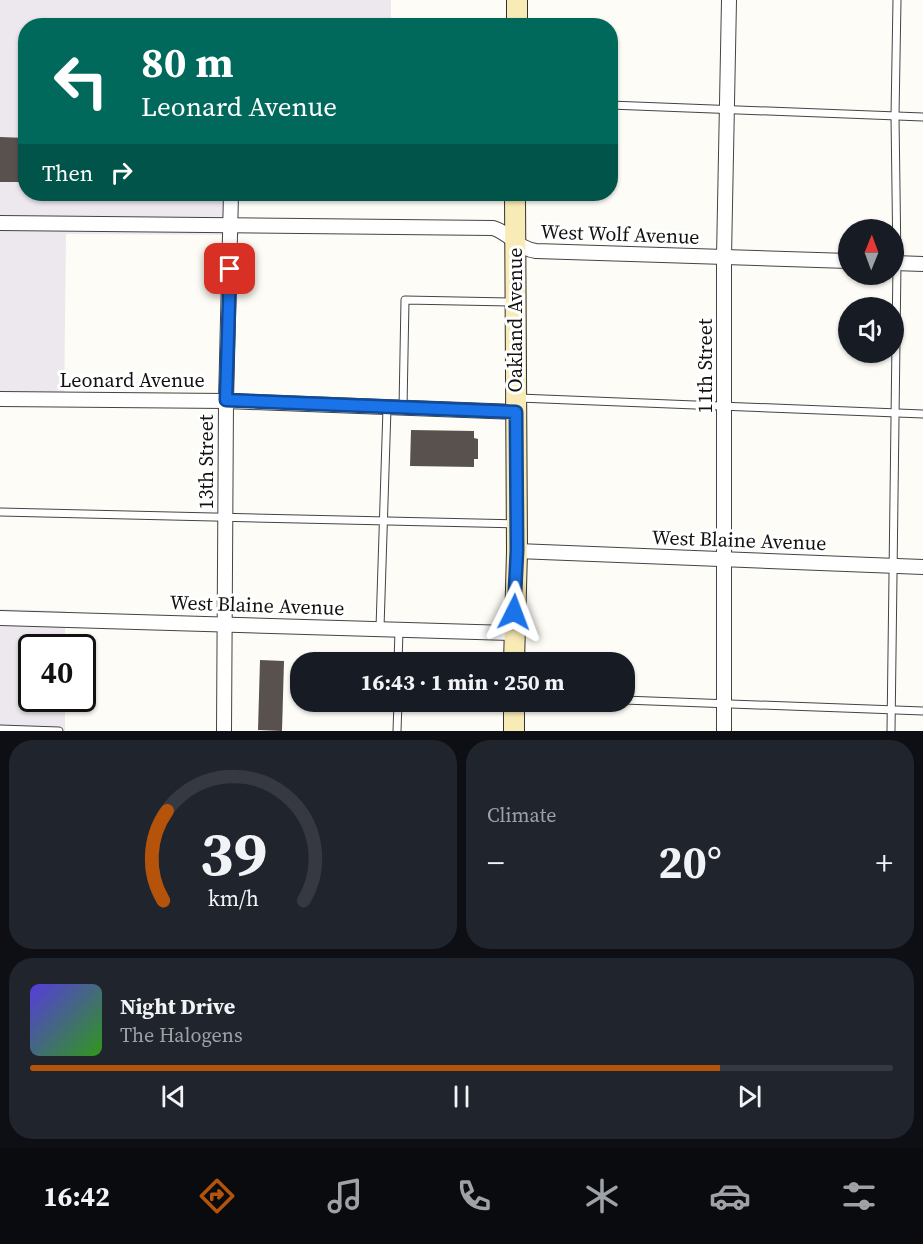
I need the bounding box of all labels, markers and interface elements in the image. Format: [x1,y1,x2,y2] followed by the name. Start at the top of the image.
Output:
[141,33,234,91] text: 80 m
[42,42,120,120] icon: left
[141,88,337,125] text: Leonard Avenue
[105,156,138,189] icon: right
[42,158,93,188] text: Then
[540,217,700,251] street label: West Wolf Avenue
[838,219,904,285] north arrow
[838,219,904,363] map controls
[204,243,255,294] pin
[501,248,529,392] street label: Oakland Avenue
[213,252,246,285] icon: arrive
[838,297,904,363] button: sound
[691,318,719,413] street label: 11th Street
[59,366,205,394] street label: Leonard Avenue
[192,414,220,509] street label: 13th Street
[651,523,827,557] street label: West Blaine Avenue
[482,580,546,644] position arrow
[169,588,345,622] street label: West Blaine Avenue
[18,634,96,712] speed limit sign: 40
[361,667,564,697] text: 16:43 · 1 min · 250 m
[487,801,556,829] text: Climate
[199,810,267,896] text: 39
[658,831,722,893] text: 20°
[487,840,505,885] text: −
[875,840,893,885] text: +
[207,885,259,914] text: km/h
[120,991,235,1021] text: Night Drive
[120,1021,243,1049] text: The Halogens
[157,1080,190,1113] icon: previous
[445,1080,478,1113] icon: pause
[733,1080,766,1113] icon: next
[196,1175,238,1217] icon: directions
[324,1175,366,1217] icon: music
[453,1175,495,1217] icon: phone
[581,1175,623,1217] icon: climate
[709,1175,751,1217] icon: car
[838,1175,880,1217] icon: filters
[43,1178,110,1215] text: 16:42

